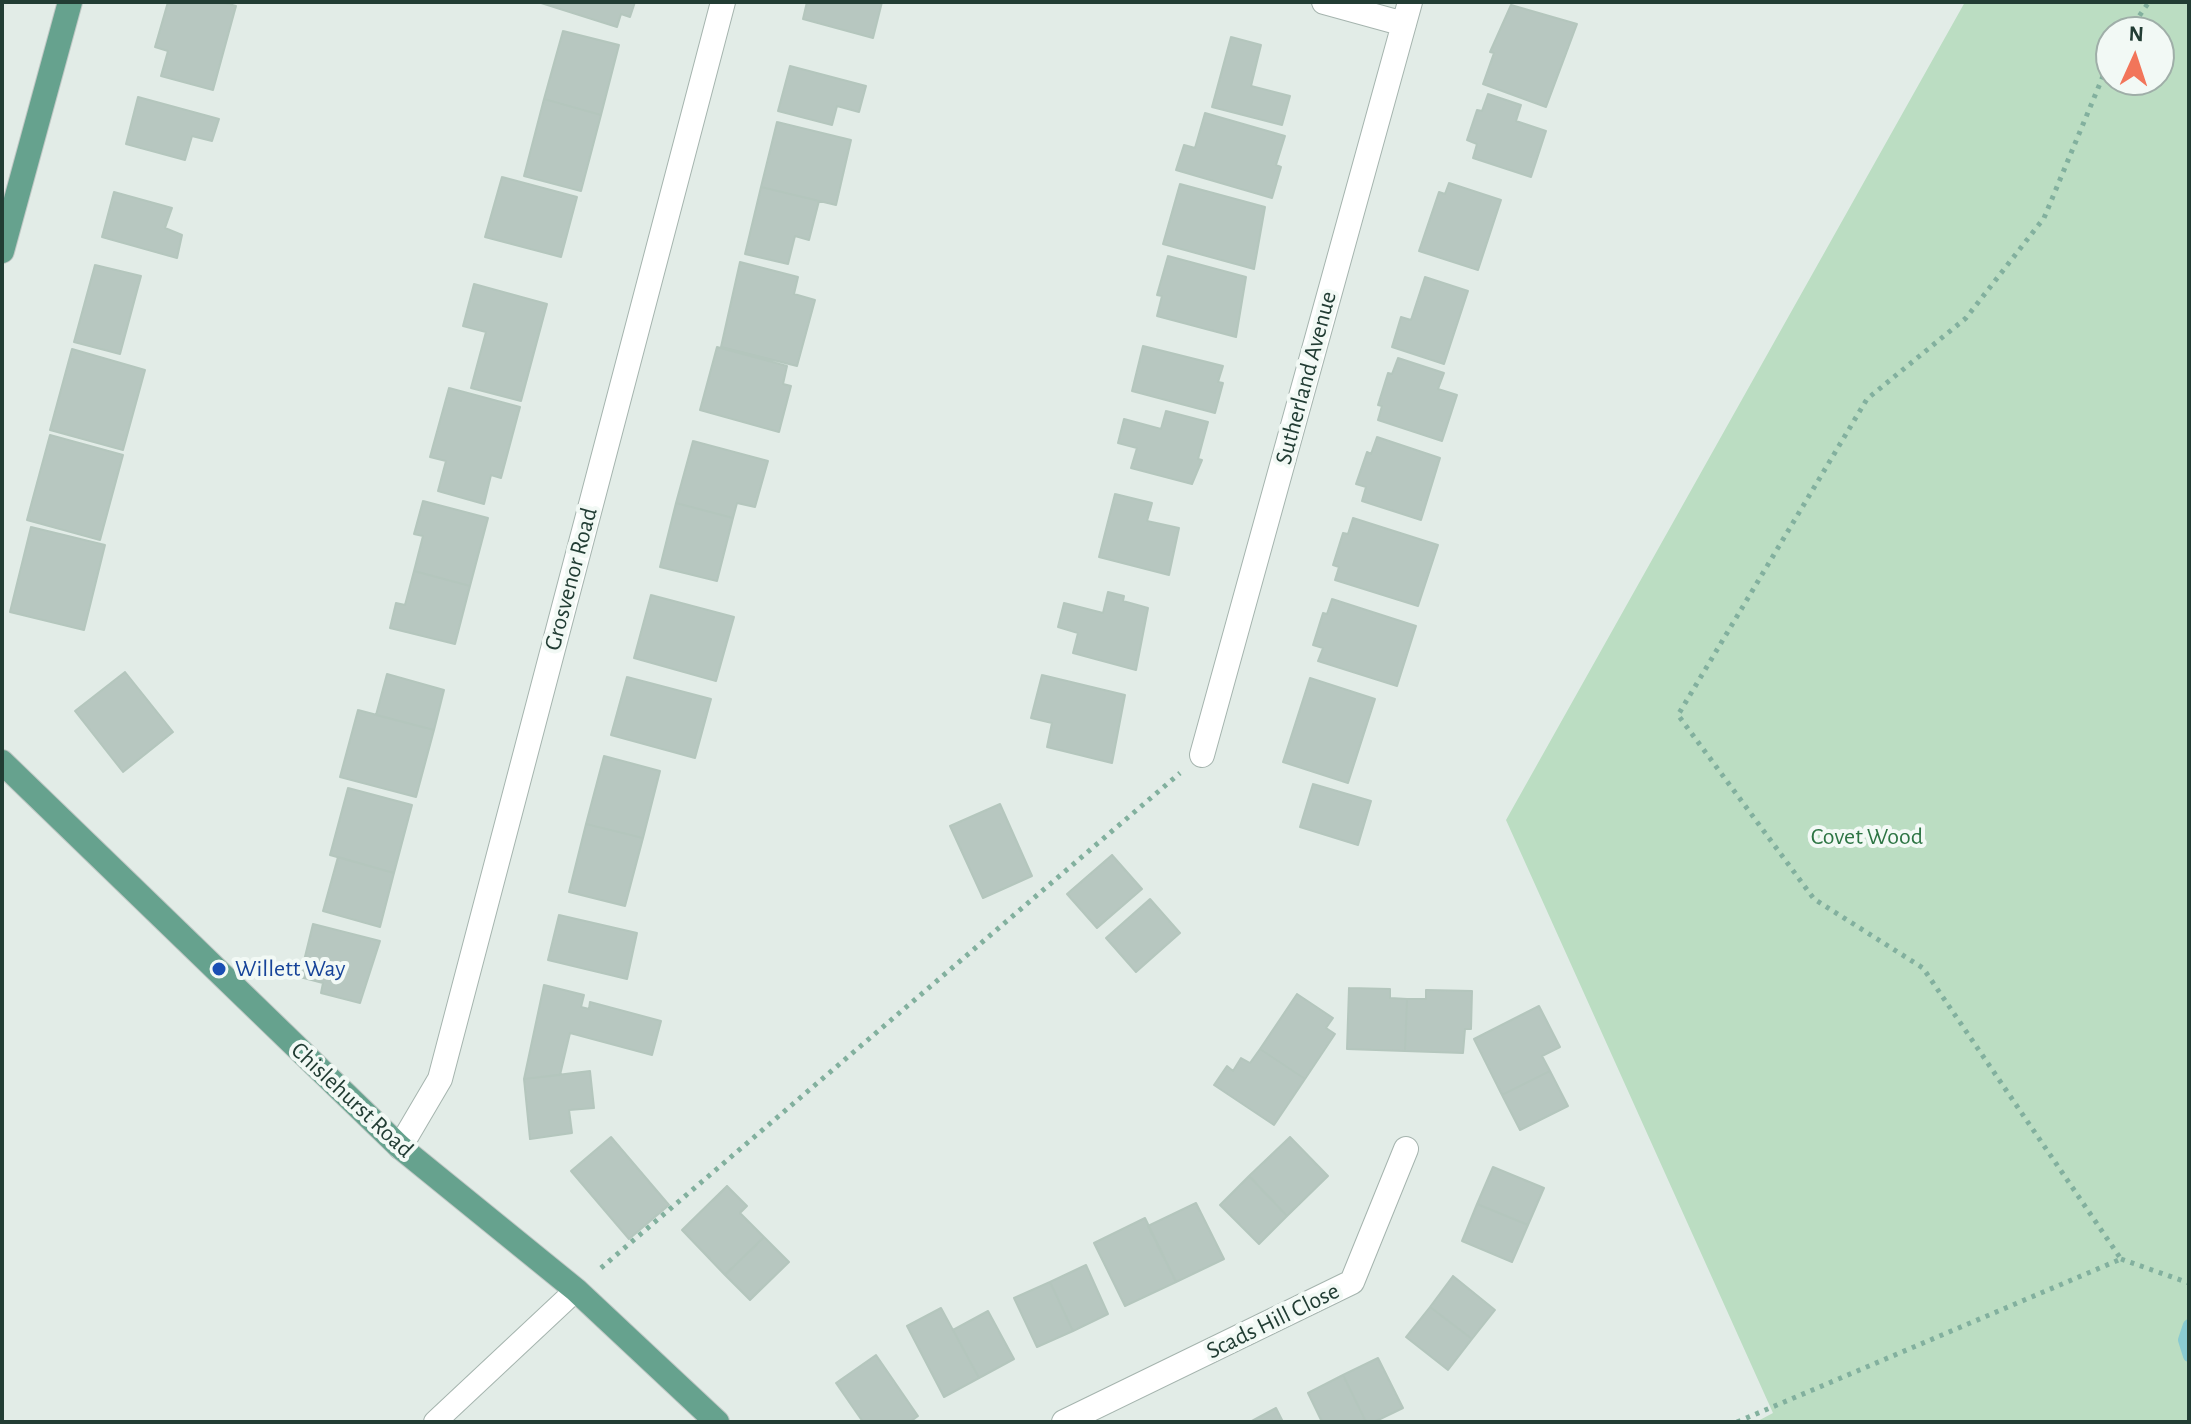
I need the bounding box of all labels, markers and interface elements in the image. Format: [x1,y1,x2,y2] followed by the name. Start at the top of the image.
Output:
[2095,16,2175,96] north arrow
[2128,23,2144,45] text: N
[1269,288,1343,468] street label: Sutherland Avenue
[538,504,604,654] street label: Grosvenor Road
[1811,823,1923,851] park label: Covet Wood
[235,955,346,983] place label: Willett Way
[210,960,228,978] marker: Willett Way
[285,1036,419,1164] street label: Chislehurst Road
[1202,1276,1344,1366] street label: Scads Hill Close

